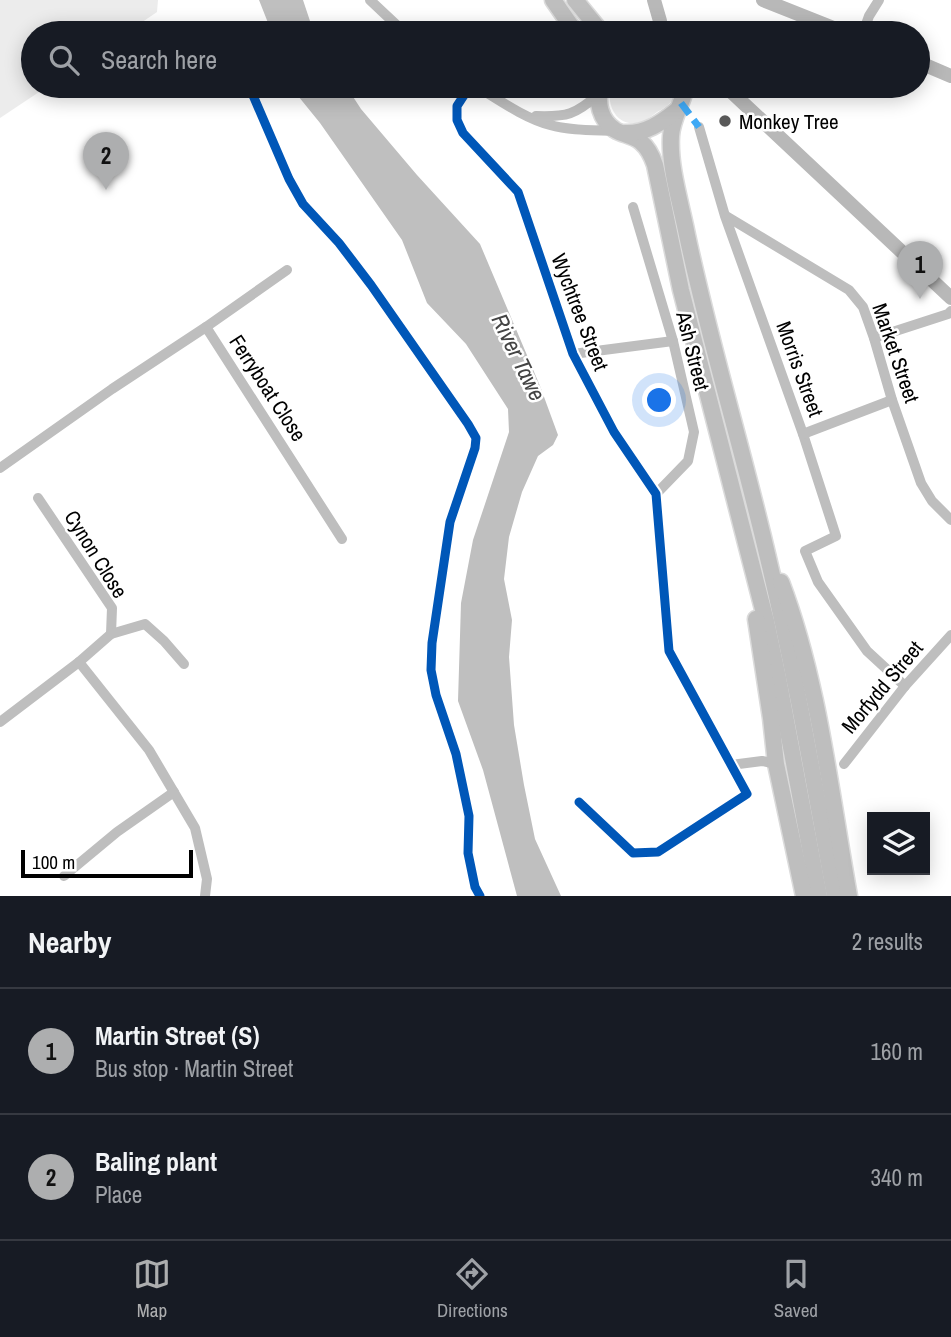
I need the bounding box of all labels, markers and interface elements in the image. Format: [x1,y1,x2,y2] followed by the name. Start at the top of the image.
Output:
[21,21,930,98] search box
[45,41,83,79] icon: search
[101,42,217,77] text: Search here
[739,107,839,136] place label: Monkey Tree
[717,113,733,129] marker: Monkey Tree
[83,132,129,190] pin: 2
[897,241,943,299] pin: 1
[544,249,616,375] street label: Wychtree Street
[865,299,927,407] street label: Market Street
[485,308,553,406] water label: River Tawe
[669,308,717,394] street label: Ash Street
[769,317,831,421] street label: Morris Street
[223,329,313,447] street label: Ferryboat Close
[642,383,676,417] your location
[58,505,134,603] street label: Cynon Close
[835,634,930,740] street label: Morfydd Street
[867,812,930,875] map controls
[867,812,930,875] button: layers
[21,847,192,879] scale bar
[32,849,75,875] text: 100 m
[28,922,111,962] text: Nearby
[852,926,923,957] text: 2 results
[95,1018,260,1053] text: Martin Street (S)
[46,1036,56,1067] text: 1
[871,1036,923,1067] text: 160 m
[95,1053,293,1084] text: Bus stop · Martin Street
[95,1144,217,1179] text: Baling plant
[46,1162,56,1193] text: 2
[871,1162,923,1193] text: 340 m
[95,1179,142,1210] text: Place
[133,1255,171,1323] tab: Map
[437,1255,508,1323] tab: Directions
[774,1255,818,1323] tab: Saved

